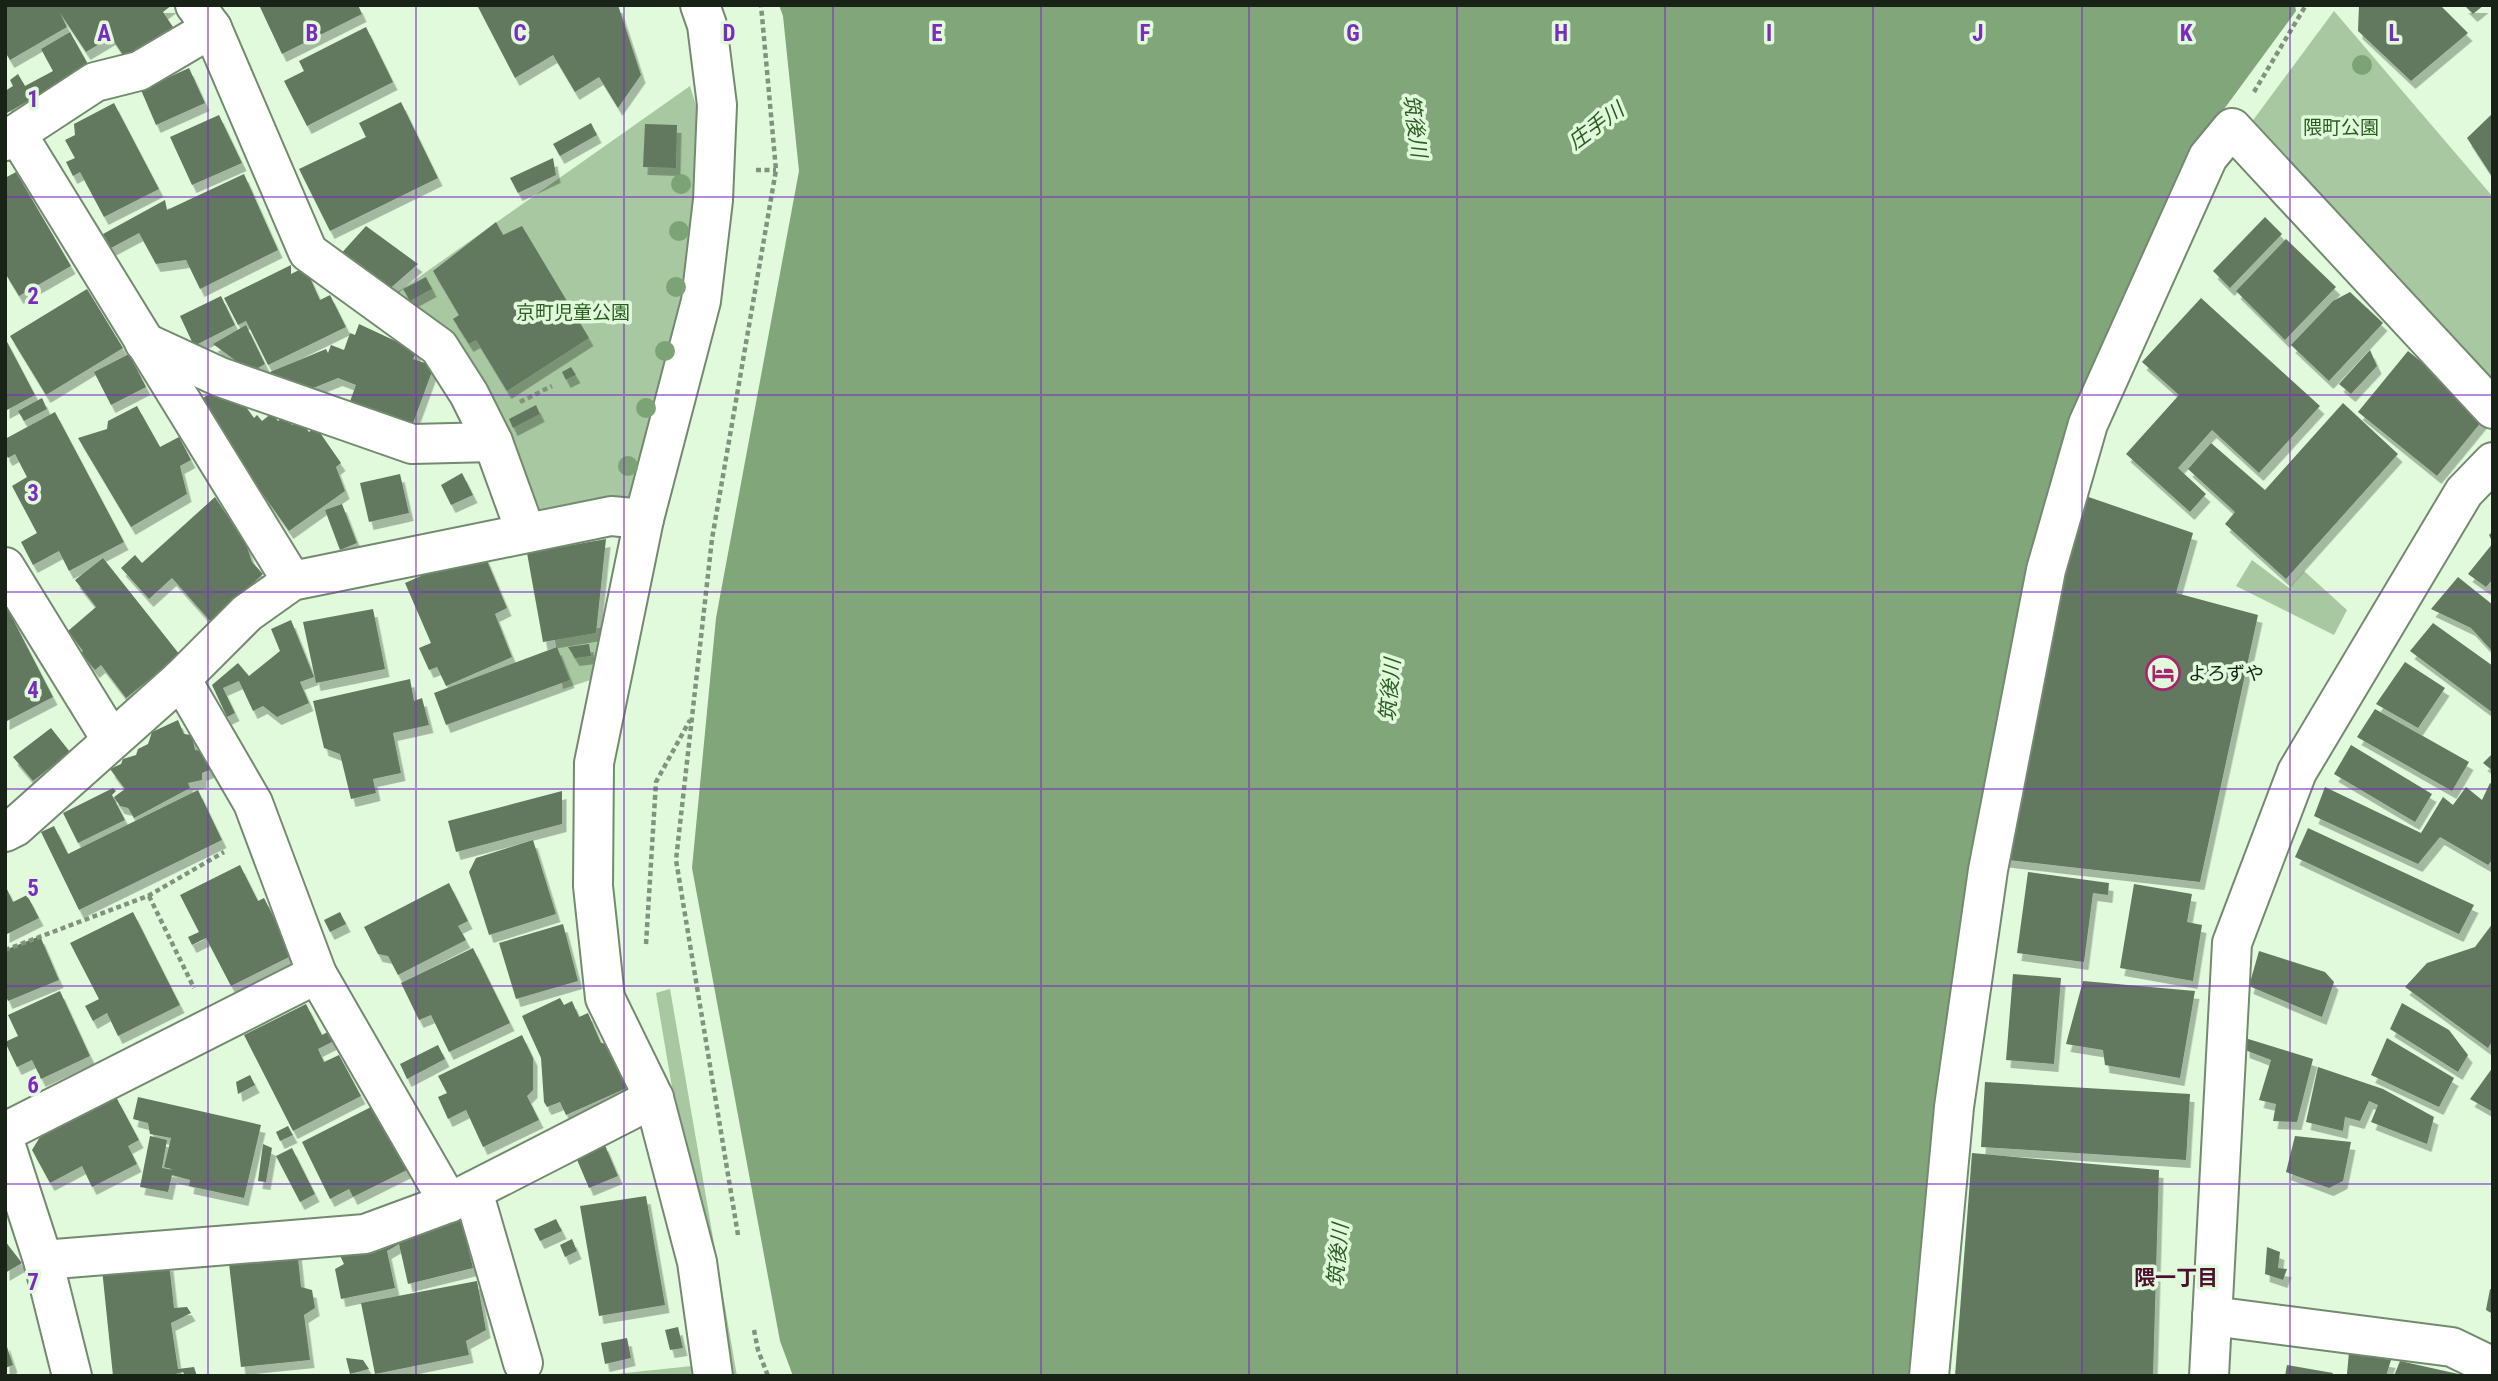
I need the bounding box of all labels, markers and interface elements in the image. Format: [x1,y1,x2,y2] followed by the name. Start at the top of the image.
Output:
[97,20,111,47] text: A
[306,20,318,47] text: B
[513,20,527,47] text: C
[723,20,736,47] text: D
[931,20,943,47] text: E
[1140,20,1151,47] text: F
[1346,20,1360,47] text: G
[1554,20,1568,47] text: H
[1766,20,1772,47] text: I
[1972,20,1984,47] text: J
[2180,20,2193,47] text: K
[2388,20,2400,47] text: L
[27,86,39,113] text: 1
[1399,93,1432,161] water label: 筑後川
[1563,97,1630,154] water label: 庄手川
[2303,116,2379,139] park label: 隈町公園
[27,283,39,310] text: 2
[516,301,630,324] park label: 京町児童公園
[27,480,39,507] text: 3
[2144,654,2182,692] hotel icon: よろずや
[1375,656,1405,722] water label: 筑後川
[2188,662,2264,685] place label: よろずや
[27,677,39,704] text: 4
[27,875,39,902] text: 5
[27,1072,39,1099] text: 6
[1323,1221,1353,1287] water label: 筑後川
[2134,1266,2218,1290] district label: 隈一丁目
[27,1269,39,1296] text: 7

